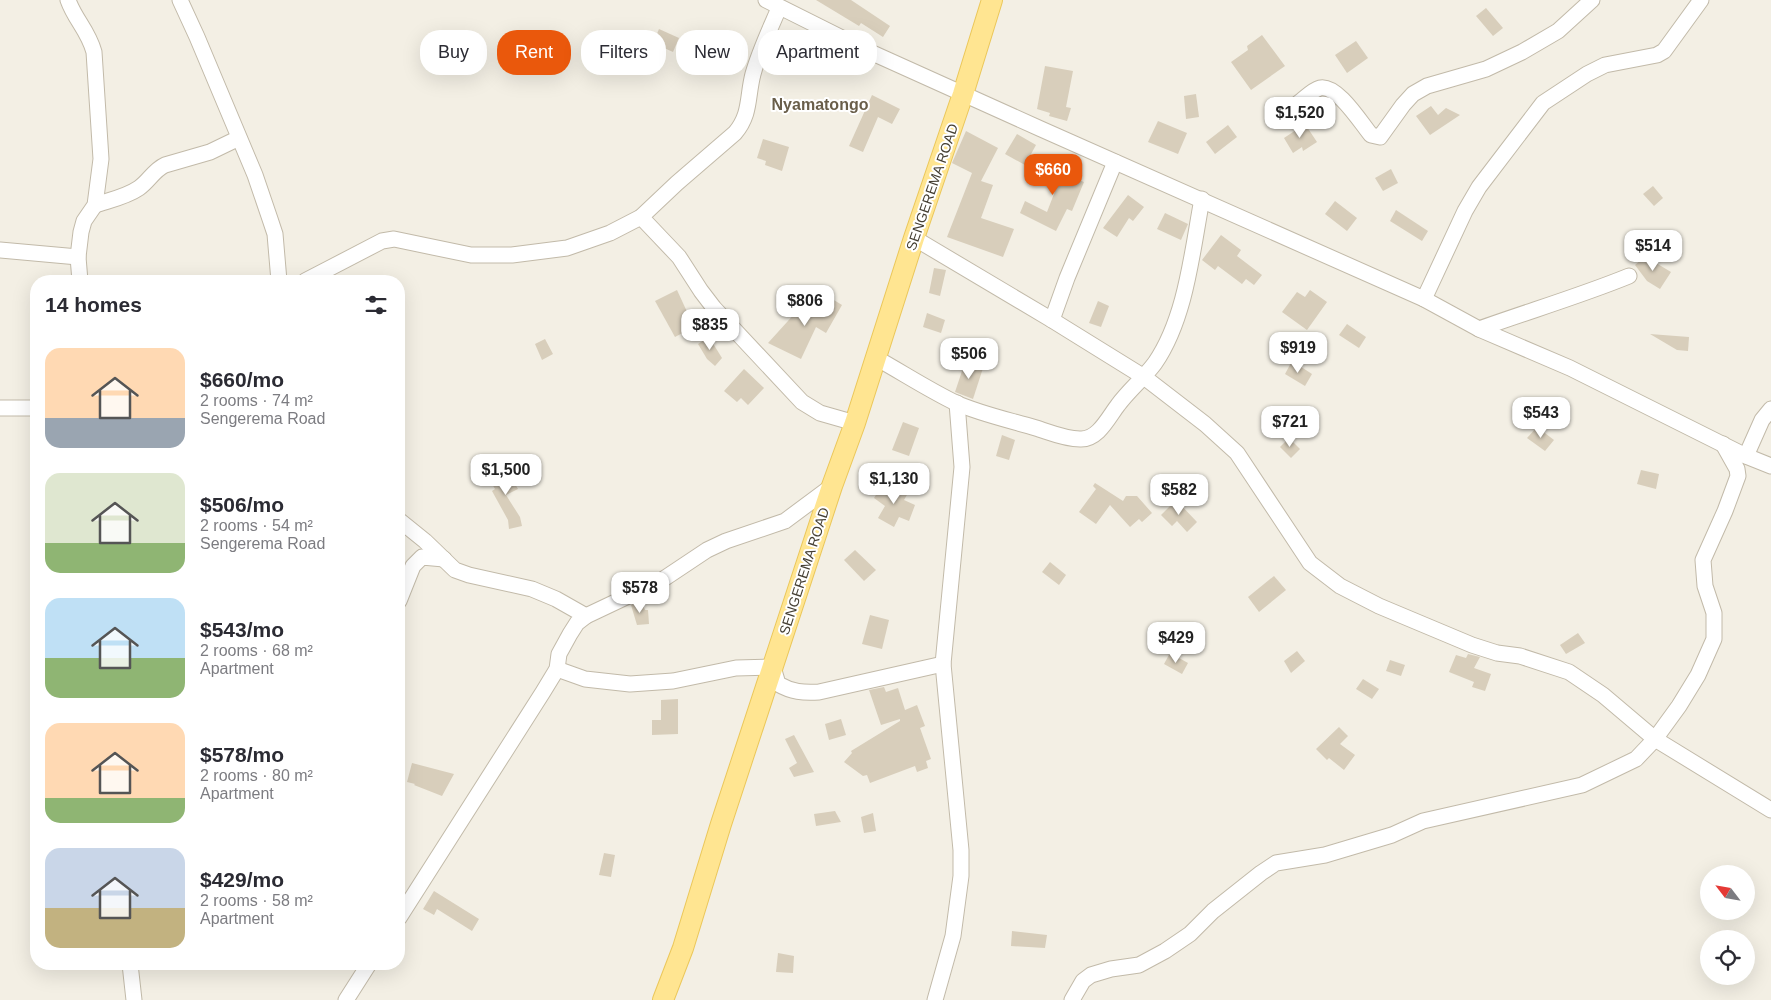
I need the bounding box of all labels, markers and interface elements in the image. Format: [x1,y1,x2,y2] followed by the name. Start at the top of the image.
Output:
[420,30,487,75] chip: Buy
[497,30,571,75] chip: Rent
[581,30,666,75] chip: Filters
[676,30,748,75] chip: New
[758,30,877,75] chip: Apartment
[772,96,869,113] district label: Nyamatongo
[1259,96,1341,139] pin: $1,520
[1276,104,1324,121] text: $1,520
[903,122,961,252] street label: SENGEREMA ROAD
[1023,154,1083,196] pin: $660
[1035,161,1071,178] text: $660
[1623,230,1683,272] pin: $514
[1635,237,1671,254] text: $514
[775,284,835,327] pin: $806
[362,291,390,319] icon: filters
[787,292,823,309] text: $806
[45,293,142,316] text: 14 homes
[680,308,740,351] pin: $835
[692,316,728,333] text: $835
[1268,332,1328,374] pin: $919
[939,338,999,380] pin: $506
[1280,339,1316,356] text: $919
[951,345,987,362] text: $506
[85,368,145,428] icon: home
[200,368,284,391] text: $660/mo
[200,392,313,409] text: 2 rooms · 74 m²
[1511,396,1571,439] pin: $543
[1523,404,1559,421] text: $543
[1260,406,1320,448] pin: $721
[200,410,325,427] text: Sengerema Road
[1272,413,1308,430] text: $721
[465,454,547,496] pin: $1,500
[482,461,530,478] text: $1,500
[853,462,935,505] pin: $1,130
[870,470,918,487] text: $1,130
[1149,474,1209,516] pin: $582
[1161,481,1197,498] text: $582
[85,493,145,553] icon: home
[200,493,284,516] text: $506/mo
[776,505,832,637] street label: SENGEREMA ROAD
[200,517,313,534] text: 2 rooms · 54 m²
[200,535,325,552] text: Sengerema Road
[610,572,670,614] pin: $578
[622,579,658,596] text: $578
[85,618,145,678] icon: home
[200,618,284,641] text: $543/mo
[1146,622,1206,664] pin: $429
[1158,629,1194,646] text: $429
[200,642,313,659] text: 2 rooms · 68 m²
[200,660,274,677] text: Apartment
[85,743,145,803] icon: home
[200,743,284,766] text: $578/mo
[200,767,313,784] text: 2 rooms · 80 m²
[200,785,274,802] text: Apartment
[1700,865,1755,920] north arrow
[1700,865,1755,985] map controls
[85,868,145,928] icon: home
[200,868,284,891] text: $429/mo
[200,892,313,909] text: 2 rooms · 58 m²
[200,910,274,927] text: Apartment
[1700,930,1755,985] button: locate

